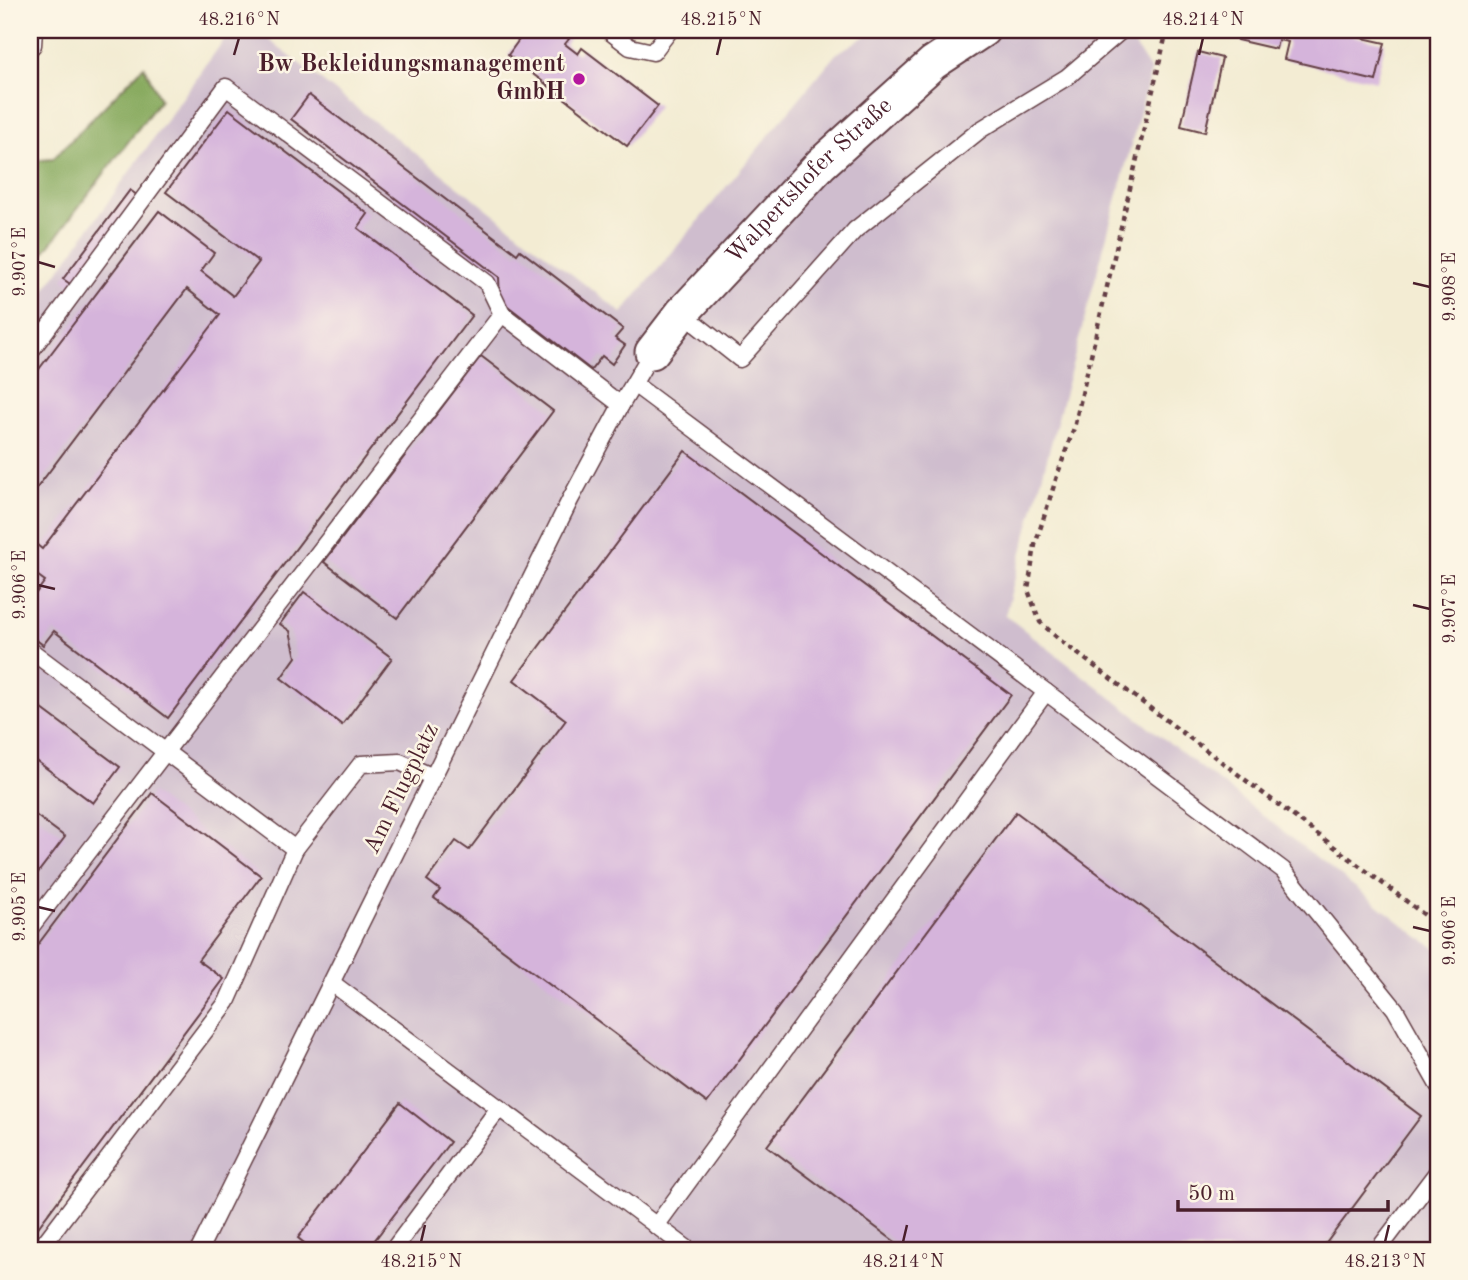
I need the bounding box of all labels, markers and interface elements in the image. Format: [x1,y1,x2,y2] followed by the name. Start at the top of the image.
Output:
[198,11,280,29] text: 48.216°N
[680,11,762,29] text: 48.215°N
[1162,11,1244,29] text: 48.214°N
[258,53,565,105] place label: Bw Bekleidungsmanagement GmbH
[571,71,587,87] marker: Bw Bekleidungsmanagement GmbH
[722,94,897,268] street label: Walpertshofer Straße
[11,227,29,297] text: 9.907°E
[1441,252,1459,322] text: 9.908°E
[11,550,29,620] text: 9.906°E
[1441,574,1459,644] text: 9.907°E
[360,720,444,858] street label: Am Flugplatz
[11,872,29,942] text: 9.905°E
[1441,896,1459,966] text: 9.906°E
[1178,1168,1388,1212] scale bar
[1188,1184,1235,1205] text: 50 m
[380,1253,462,1271] text: 48.215°N
[862,1253,944,1271] text: 48.214°N
[1344,1253,1426,1271] text: 48.213°N

